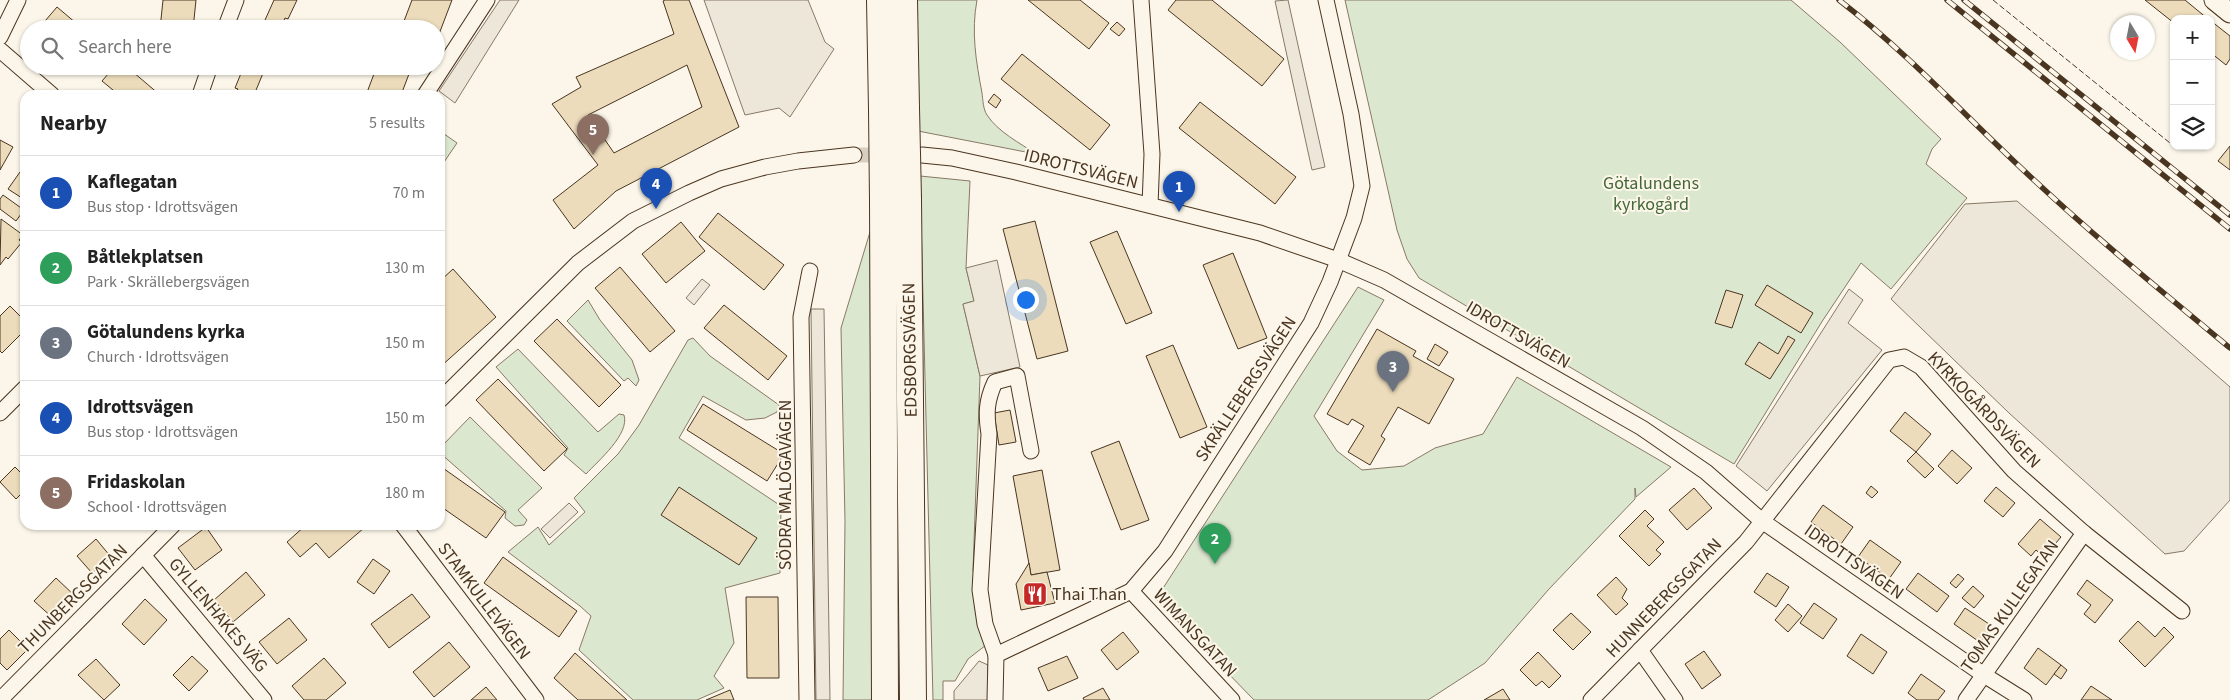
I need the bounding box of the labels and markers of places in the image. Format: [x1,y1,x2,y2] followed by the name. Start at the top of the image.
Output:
[577,114,609,155] pin: 5
[640,168,672,209] pin: 4
[1163,171,1195,212] pin: 1
[1377,351,1409,392] pin: 3
[1199,523,1231,564] pin: 2
[1022,581,1048,607] restaurant icon: Thai Than
[1052,582,1127,607] place label: Thai Than

